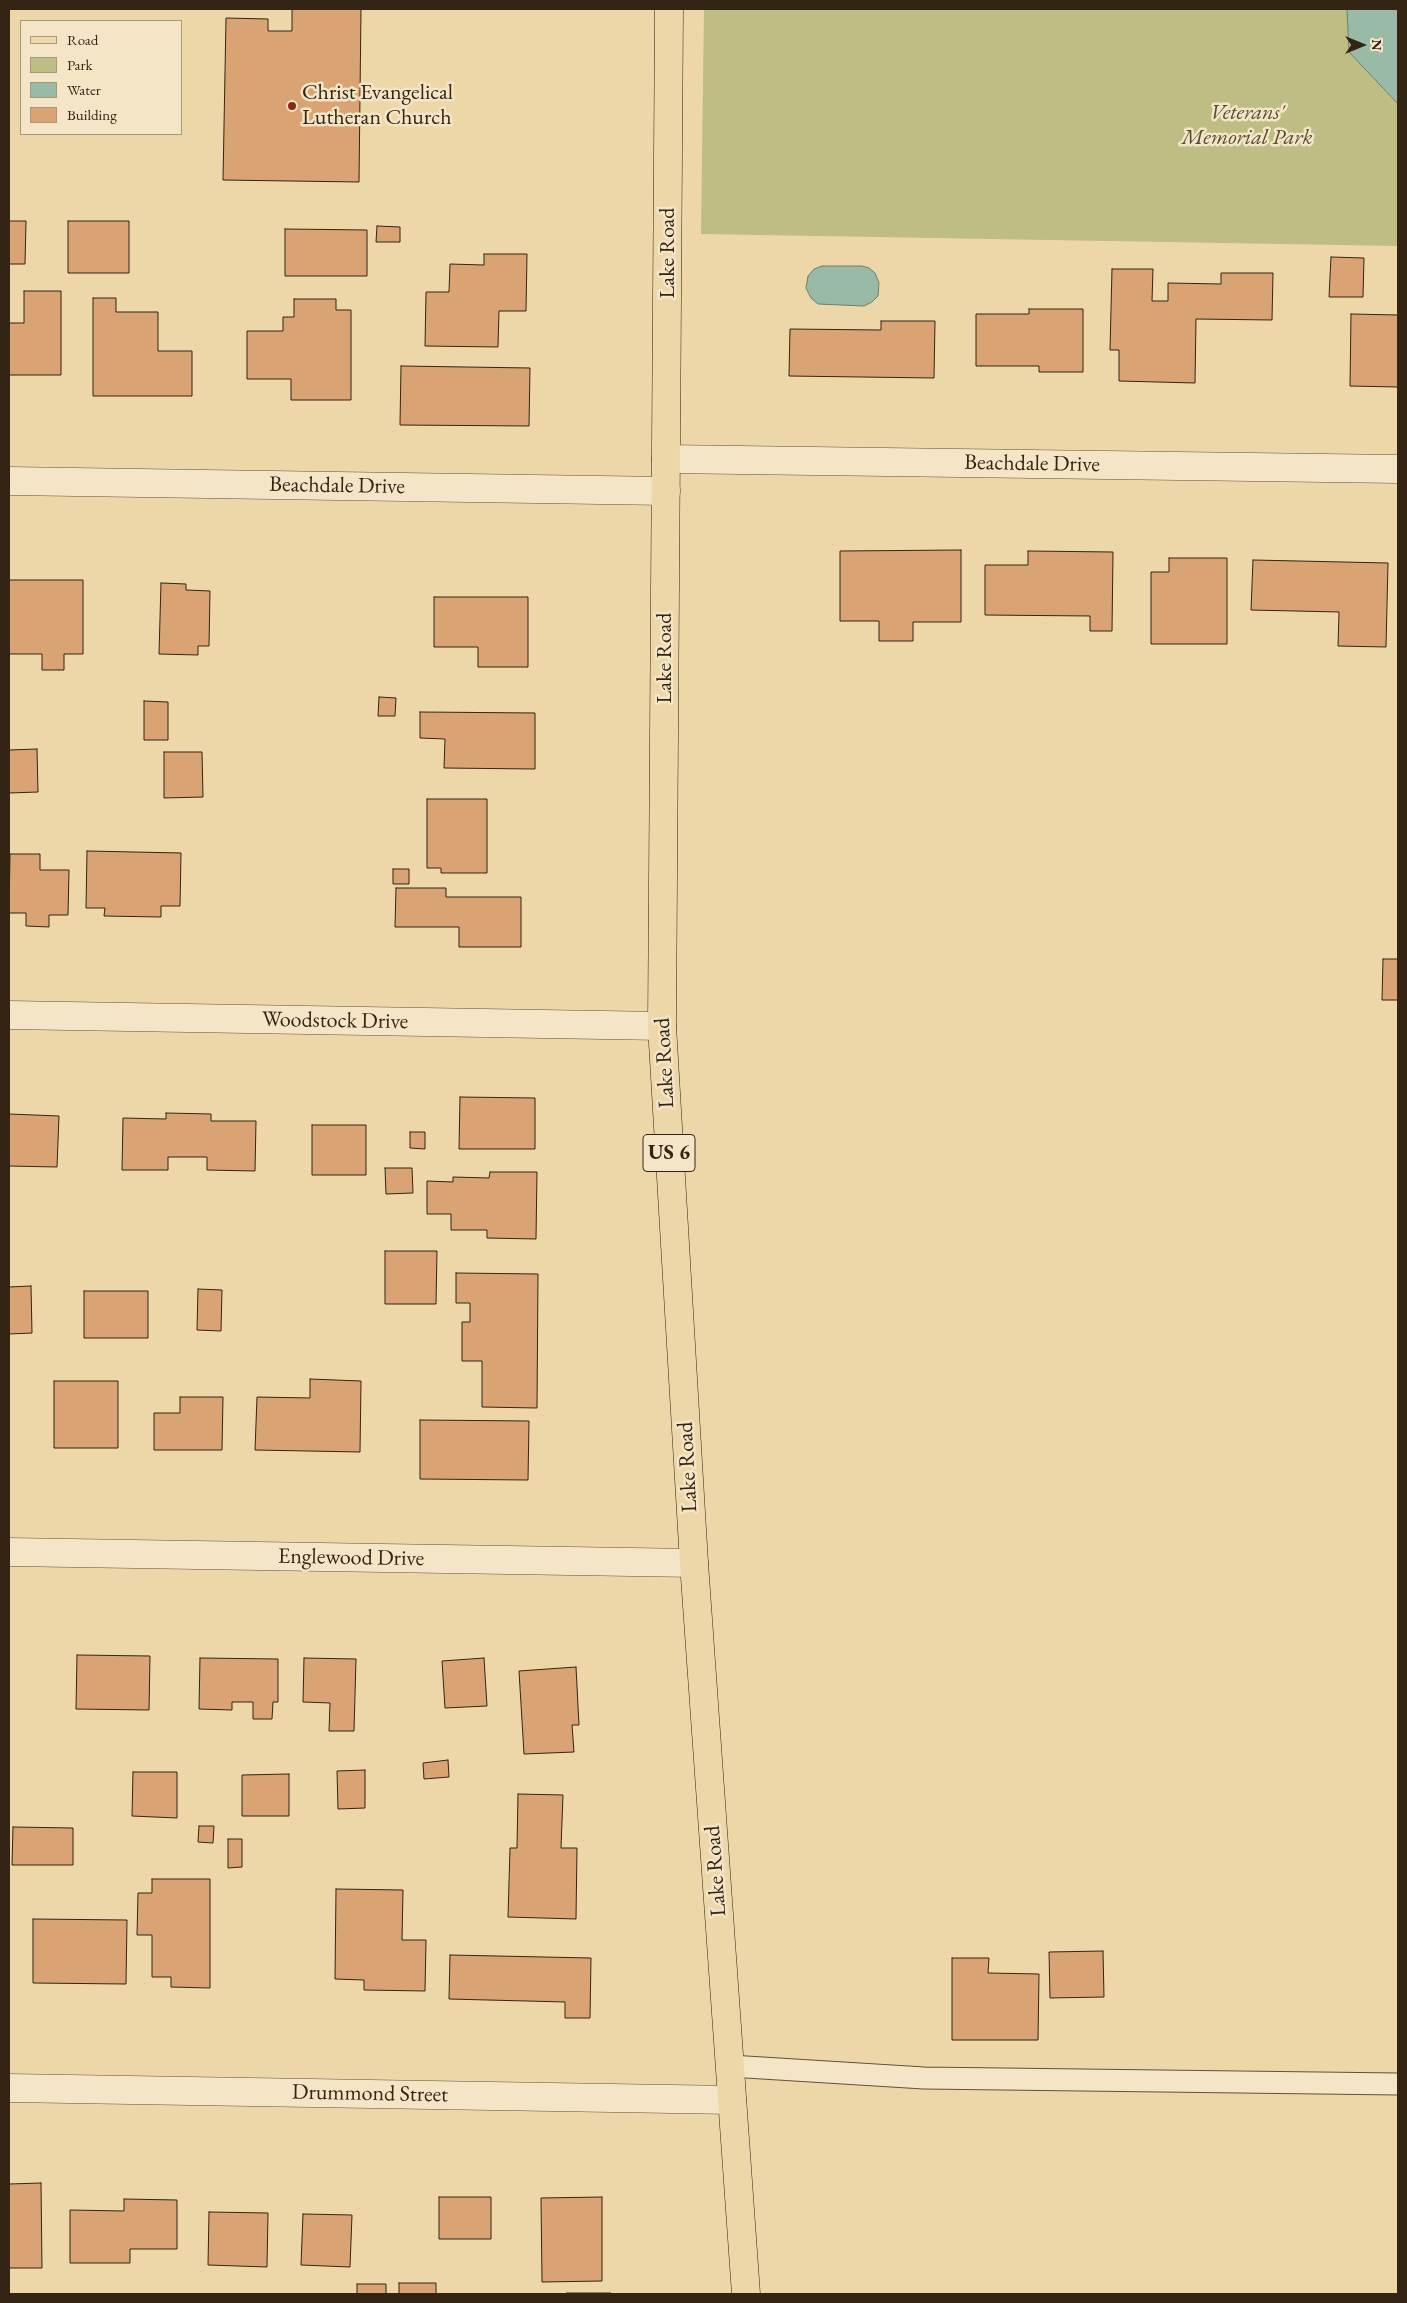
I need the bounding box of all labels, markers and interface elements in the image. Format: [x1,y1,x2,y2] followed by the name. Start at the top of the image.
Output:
[20,20,182,135] legend
[1337,20,1387,70] north arrow
[67,30,98,49] text: Road
[1368,39,1386,51] text: N
[67,55,93,74] text: Park
[67,80,101,99] text: Water
[302,80,453,132] place label: Christ Evangelical Lutheran Church
[286,100,298,112] marker: Christ Evangelical Lutheran Church
[1181,100,1313,152] park label: Veterans' Memorial Park
[67,105,117,124] text: Building
[655,208,681,298] street label: Lake Road
[964,450,1100,478] street label: Beachdale Drive
[269,472,405,500] street label: Beachdale Drive
[652,613,678,703] street label: Lake Road
[262,1007,408,1035] street label: Woodstock Drive
[649,1017,681,1109] street label: Lake Road
[643,1134,695,1172] road number: US 6
[672,1421,704,1513] street label: Lake Road
[278,1544,424,1572] street label: Englewood Drive
[700,1825,732,1917] street label: Lake Road
[292,2079,448,2109] street label: Drummond Street

